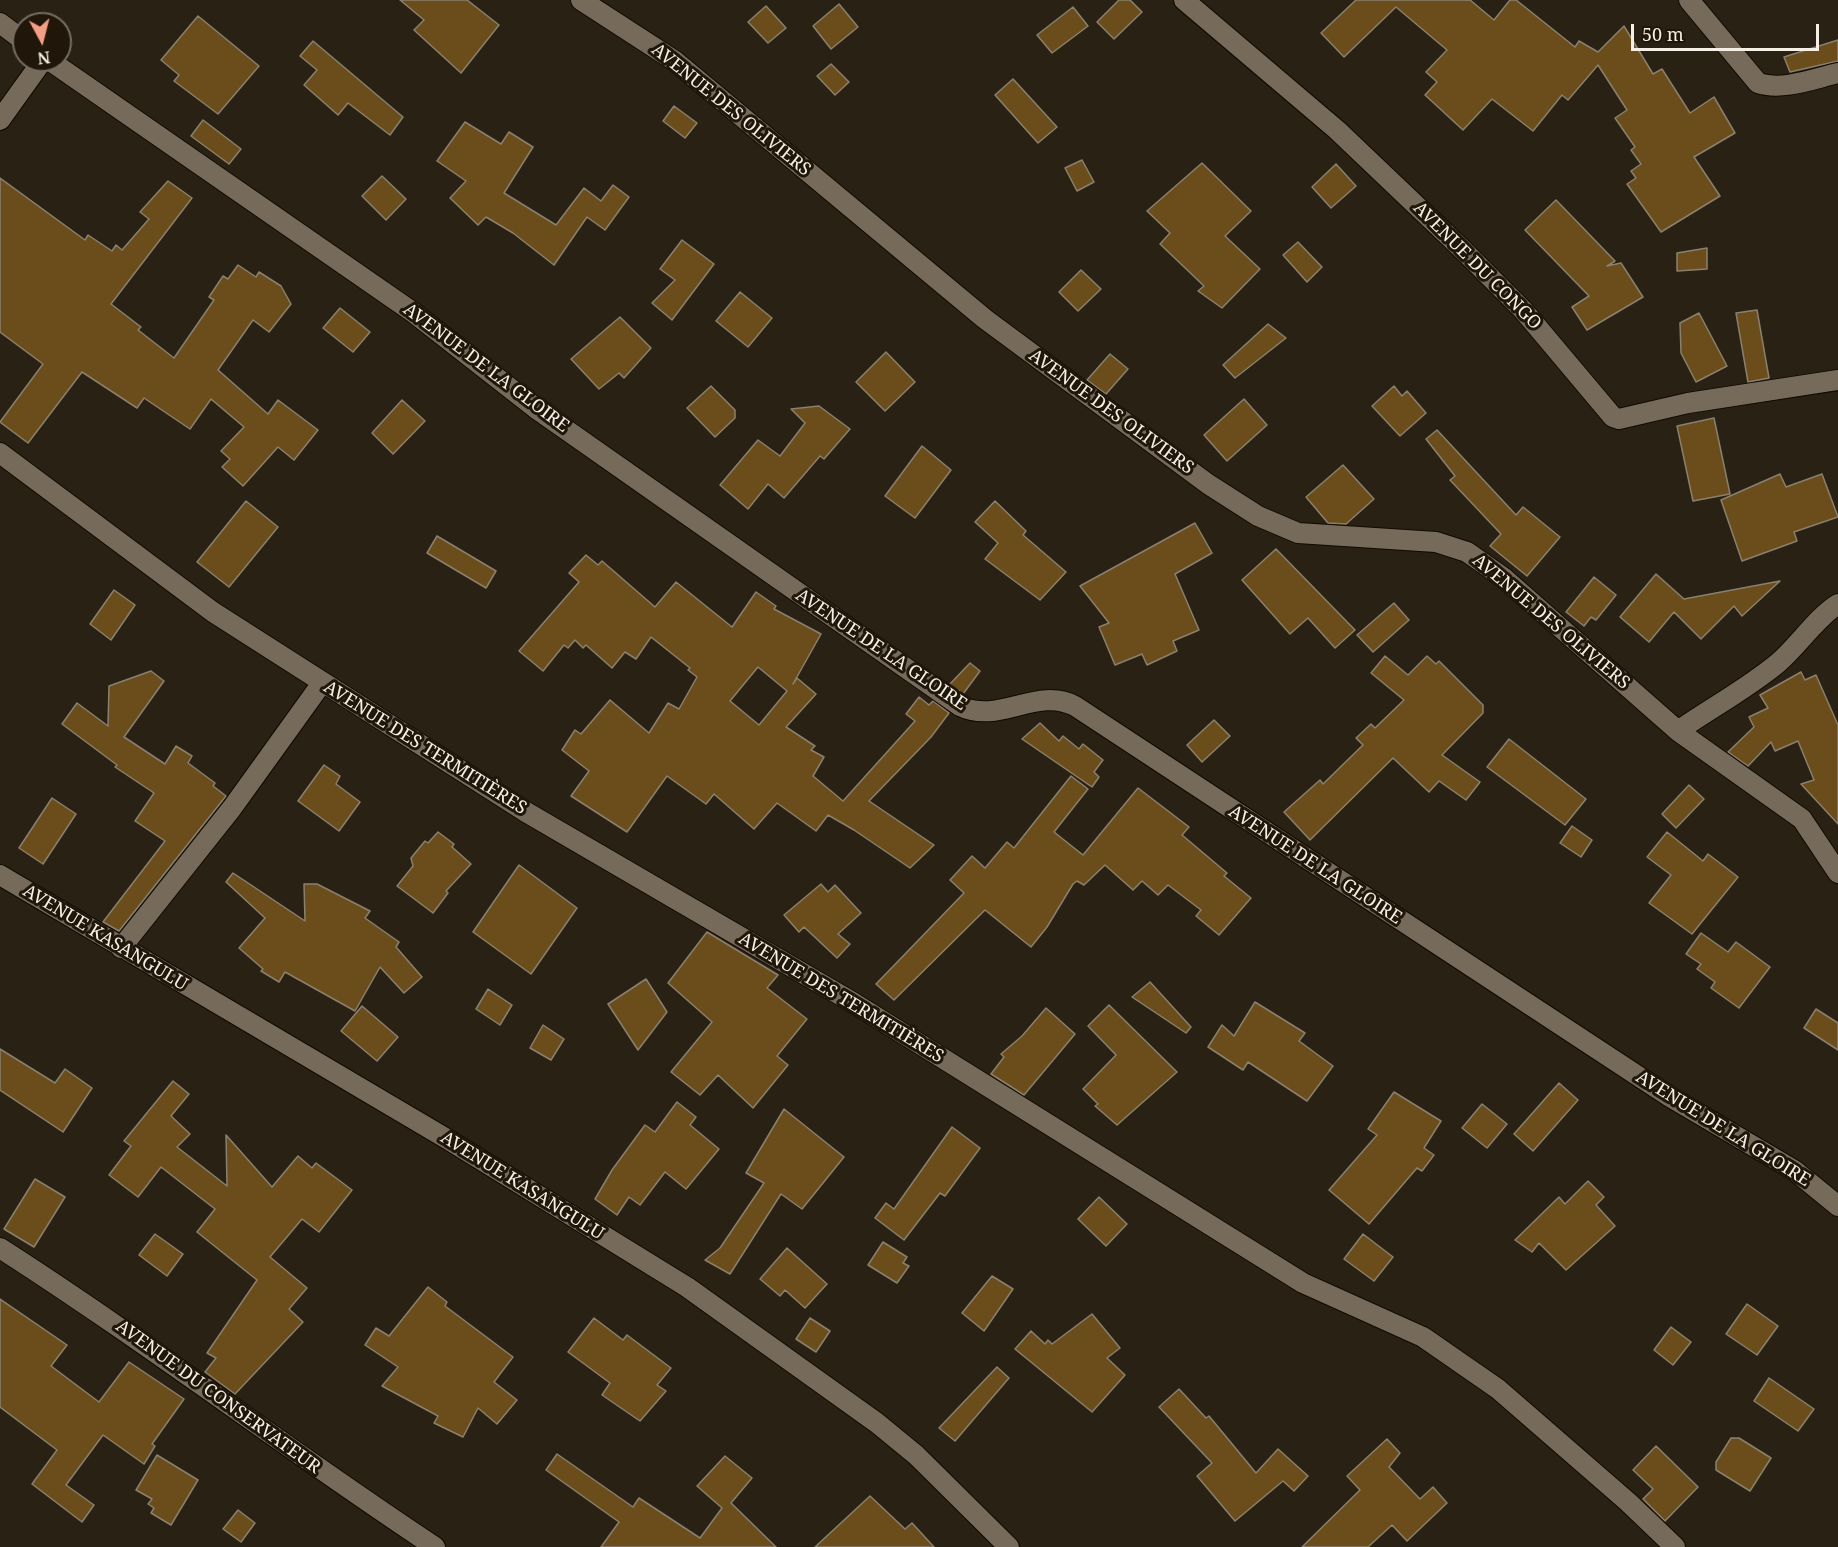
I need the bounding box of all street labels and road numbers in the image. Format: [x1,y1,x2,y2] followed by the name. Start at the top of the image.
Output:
[647,39,815,181] street label: AVENUE DES OLIVIERS
[1408,197,1546,335] street label: AVENUE DU CONGO
[399,299,573,437] street label: AVENUE DE LA GLOIRE
[1024,345,1198,479] street label: AVENUE DES OLIVIERS
[1468,550,1634,694] street label: AVENUE DES OLIVIERS
[791,585,971,715] street label: AVENUE DE LA GLOIRE
[320,677,530,819] street label: AVENUE DES TERMITIÈRES
[1225,801,1405,929] street label: AVENUE DE LA GLOIRE
[19,880,191,996] street label: AVENUE KASANGULU
[735,928,947,1068] street label: AVENUE DES TERMITIÈRES
[1632,1066,1814,1192] street label: AVENUE DE LA GLOIRE
[436,1127,608,1245] street label: AVENUE KASANGULU
[112,1316,324,1478] street label: AVENUE DU CONSERVATEUR

